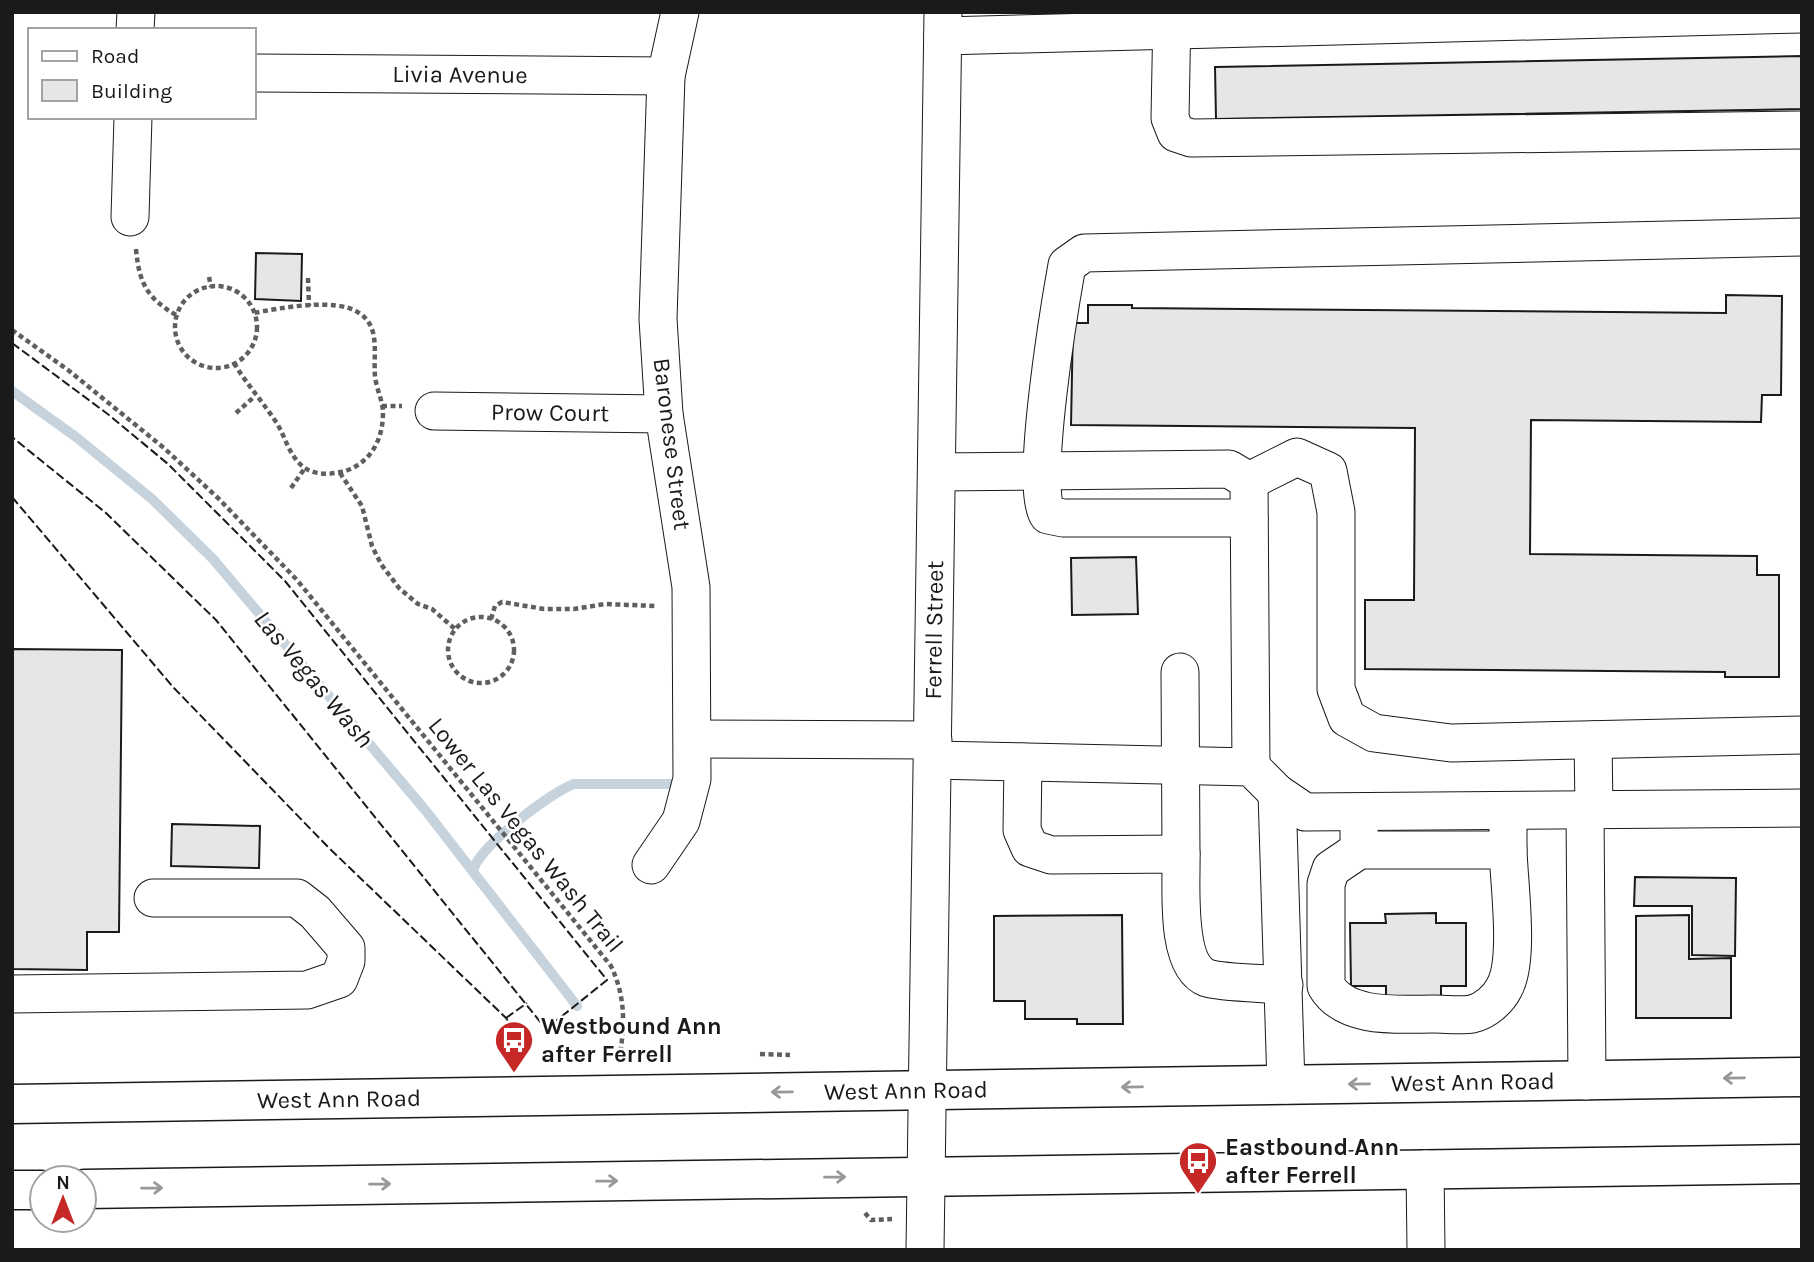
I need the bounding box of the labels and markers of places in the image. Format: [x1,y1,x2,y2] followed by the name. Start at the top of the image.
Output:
[541,1012,722,1068] place label: Westbound Ann after Ferrell
[493,1019,535,1074] bus stop icon: Westbound Ann after Ferrell
[1225,1133,1399,1189] place label: Eastbound Ann after Ferrell
[1177,1140,1219,1195] bus stop icon: Eastbound Ann after Ferrell

